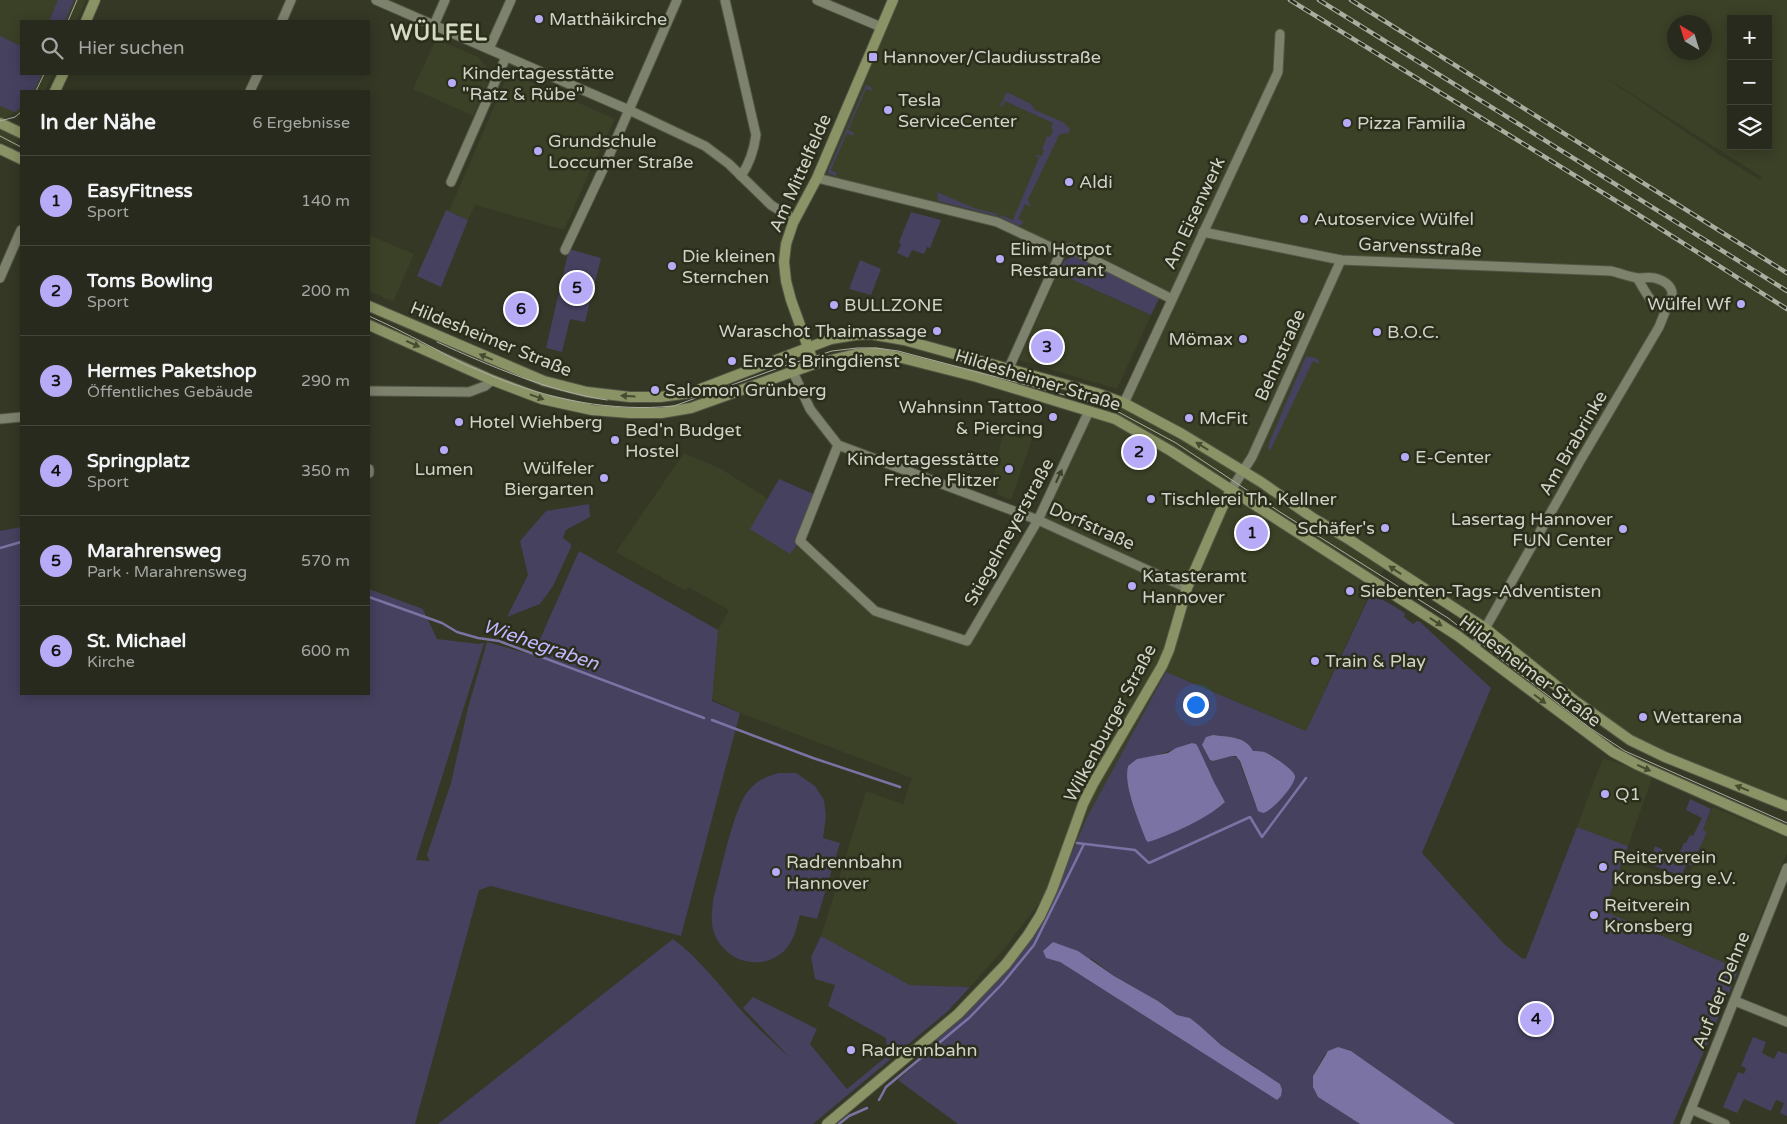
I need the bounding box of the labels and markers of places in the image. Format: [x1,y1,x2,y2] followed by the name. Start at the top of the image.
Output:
[549,8,667,30] place label: Matthäikirche
[533,13,545,25] marker: Matthäikirche
[883,46,1101,68] place label: Hannover/Claudiusstraße
[867,51,879,63] marker: Hannover/Claudiusstraße
[462,62,614,105] place label: Kindertagesstätte "Ratz & Rübe"
[446,77,458,89] marker: Kindertagesstätte "Ratz & Rübe"
[898,89,1017,132] place label: Tesla ServiceCenter
[882,104,894,116] marker: Tesla ServiceCenter
[1357,112,1466,134] place label: Pizza Familia
[1341,117,1353,129] marker: Pizza Familia
[548,130,693,173] place label: Grundschule Loccumer Straße
[532,145,544,157] marker: Grundschule Loccumer Straße
[1079,171,1113,193] place label: Aldi
[1063,176,1075,188] marker: Aldi
[1314,208,1474,230] place label: Autoservice Wülfel
[1298,213,1310,225] marker: Autoservice Wülfel
[1010,238,1112,281] place label: Elim Hotpot Restaurant
[682,245,776,288] place label: Die kleinen Sternchen
[994,253,1006,265] marker: Elim Hotpot Restaurant
[666,260,678,272] marker: Die kleinen Sternchen
[561,269,593,307] pin: 5
[505,290,537,328] pin: 6
[1647,293,1731,315] place label: Wülfel Wf
[844,294,943,316] place label: BULLZONE
[1735,298,1747,310] marker: Wülfel Wf
[828,299,840,311] marker: BULLZONE
[719,320,927,342] place label: Waraschot Thaimassage
[1387,321,1439,343] place label: B.O.C.
[931,325,943,337] marker: Waraschot Thaimassage
[1371,326,1383,338] marker: B.O.C.
[1031,328,1063,366] pin: 3
[1169,328,1233,350] place label: Mömax
[1237,333,1249,345] marker: Mömax
[742,350,900,372] place label: Enzo's Bringdienst
[726,355,738,367] marker: Enzo's Bringdienst
[665,379,827,401] place label: Salomon Grünberg
[649,384,661,396] marker: Salomon Grünberg
[899,396,1043,439] place label: Wahnsinn Tattoo & Piercing
[1199,407,1248,429] place label: McFit
[469,411,603,433] place label: Hotel Wiehberg
[1047,411,1059,423] marker: Wahnsinn Tattoo & Piercing
[1183,412,1195,424] marker: McFit
[453,416,465,428] marker: Hotel Wiehberg
[625,419,742,462] place label: Bed'n Budget Hostel
[1123,433,1155,471] pin: 2
[609,434,621,446] marker: Bed'n Budget Hostel
[438,444,450,456] marker: Lumen
[1415,446,1491,468] place label: E-Center
[847,448,999,491] place label: Kindertagesstätte Freche Flitzer
[1399,451,1411,463] marker: E-Center
[504,457,594,500] place label: Wülfeler Biergarten
[414,458,474,480] place label: Lumen
[1003,463,1015,475] marker: Kindertagesstätte Freche Flitzer
[598,472,610,484] marker: Wülfeler Biergarten
[1161,488,1337,510] place label: Tischlerei Th. Kellner
[1145,493,1157,505] marker: Tischlerei Th. Kellner
[1451,508,1613,551] place label: Lasertag Hannover FUN Center
[1236,514,1268,552] pin: 1
[1297,517,1375,539] place label: Schäfer's
[1379,522,1391,534] marker: Schäfer's
[1617,523,1629,535] marker: Lasertag Hannover FUN Center
[1142,565,1247,608] place label: Katasteramt Hannover
[1126,580,1138,592] marker: Katasteramt Hannover
[1360,580,1601,602] place label: Siebenten-Tags-Adventisten
[1344,585,1356,597] marker: Siebenten-Tags-Adventisten
[1325,650,1426,672] place label: Train & Play
[1309,655,1321,667] marker: Train & Play
[1653,706,1742,728] place label: Wettarena
[1637,711,1649,723] marker: Wettarena
[1615,783,1641,805] place label: Q1
[1599,788,1611,800] marker: Q1
[1613,846,1736,889] place label: Reiterverein Kronsberg e.V.
[786,851,902,894] place label: Radrennbahn Hannover
[1597,861,1609,873] marker: Reiterverein Kronsberg e.V.
[770,866,782,878] marker: Radrennbahn Hannover
[1604,894,1693,937] place label: Reitverein Kronsberg
[1588,909,1600,921] marker: Reitverein Kronsberg
[1520,1000,1552,1038] pin: 4
[861,1039,977,1061] place label: Radrennbahn
[845,1044,857,1056] marker: Radrennbahn

